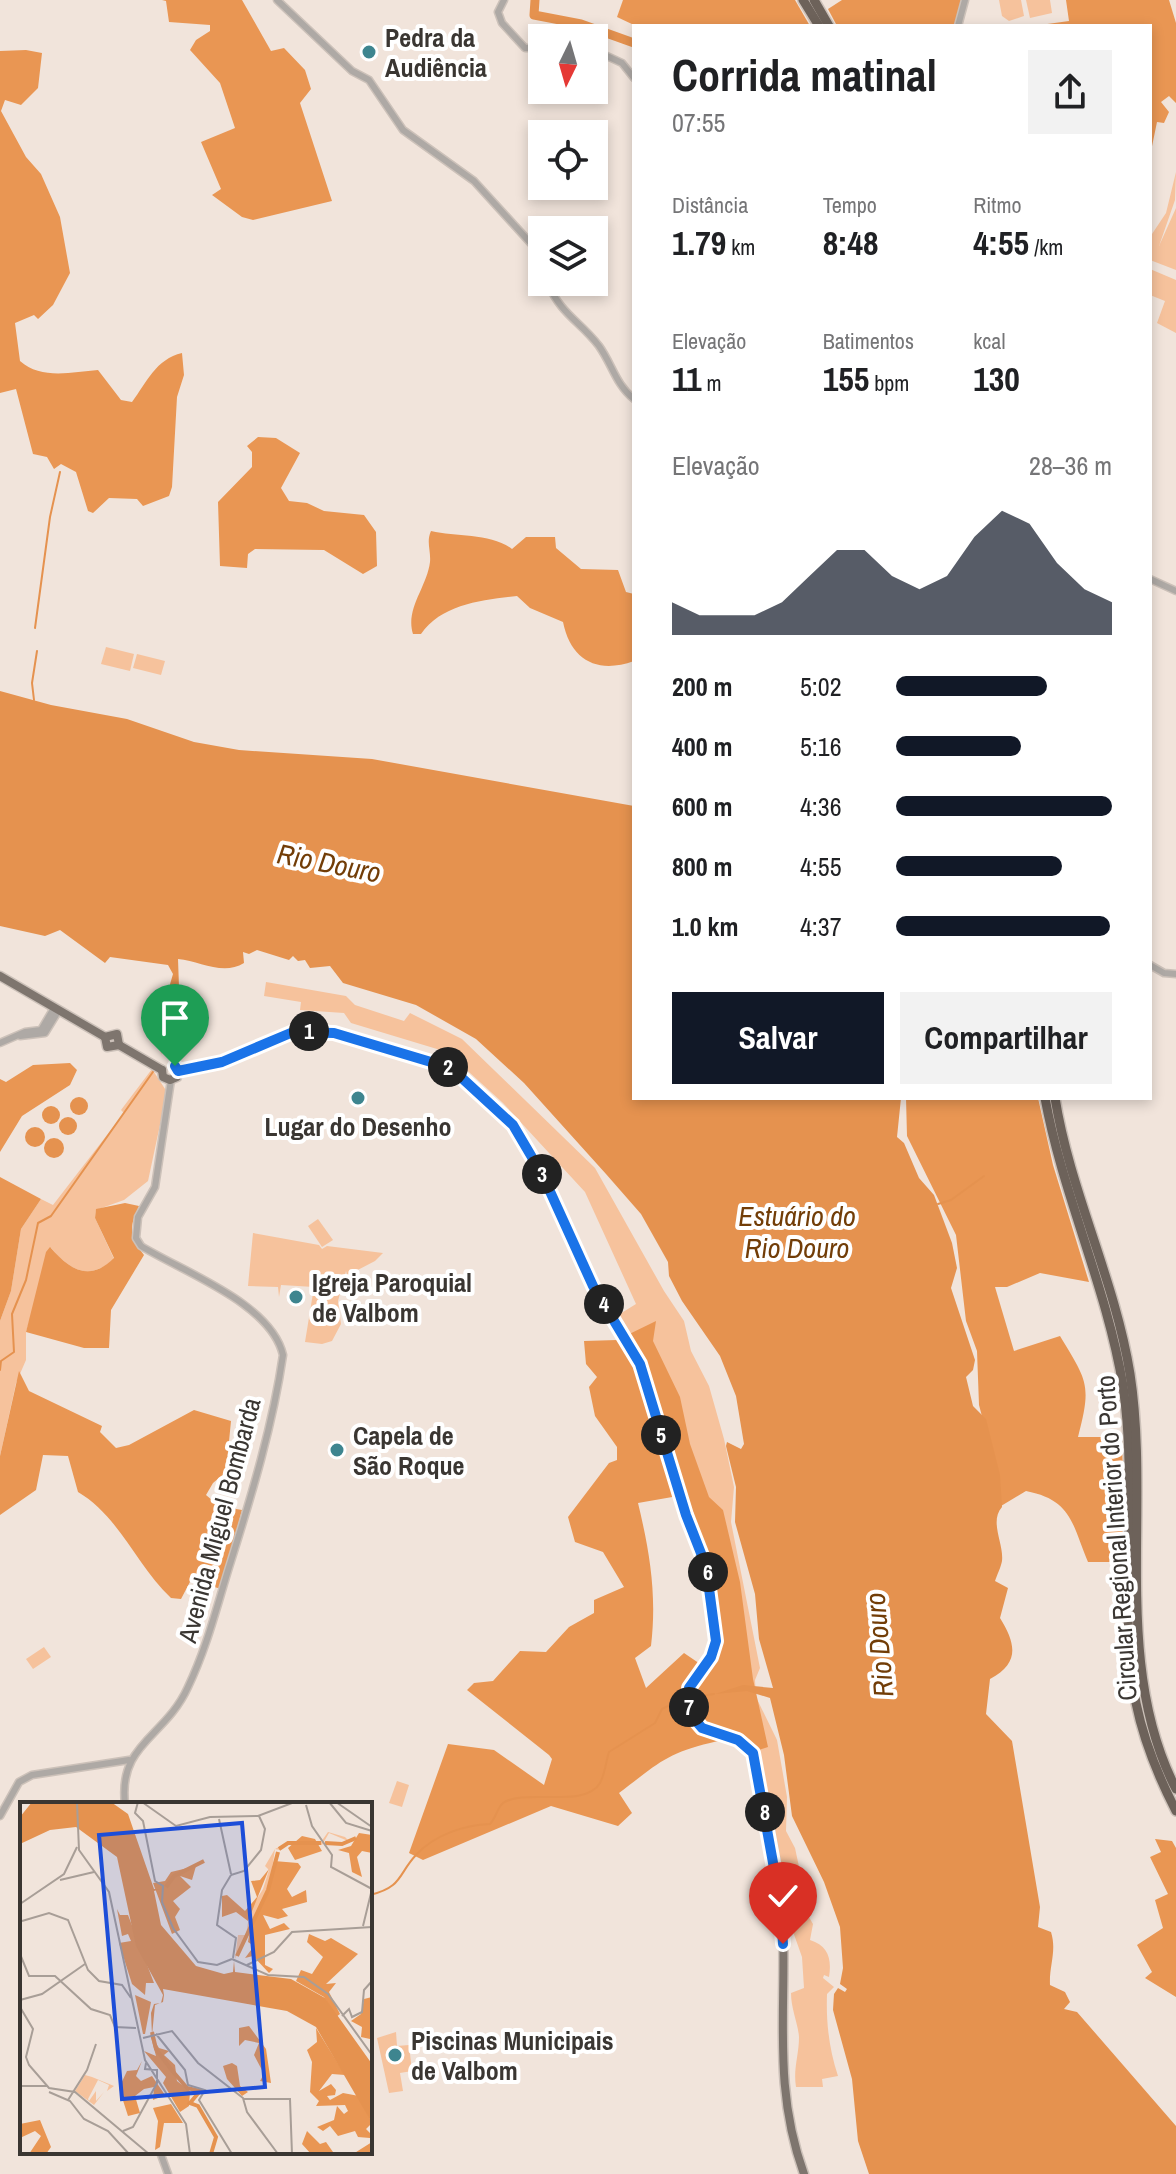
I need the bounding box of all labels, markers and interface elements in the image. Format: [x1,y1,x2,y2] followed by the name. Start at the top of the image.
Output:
[385,20,487,85] place label: Pedra da Audiência
[528,24,608,104] north arrow
[528,24,608,296] map controls
[360,43,378,61] marker: Pedra da Audiência
[672,45,937,105] text: Corrida matinal
[1028,50,1112,134] button: share
[672,105,725,140] text: 07:55
[528,120,608,200] button: locate
[672,190,748,220] text: Distância
[823,190,877,220] text: Tempo
[973,190,1021,220] text: Ritmo
[528,216,608,296] button: layers
[672,220,726,266] text: 1.79
[823,220,878,266] text: 8:48
[973,220,1029,266] text: 4:55
[726,232,755,262] text: km
[1029,232,1063,262] text: /km
[672,326,746,356] text: Elevação
[823,326,914,356] text: Batimentos
[973,326,1005,356] text: kcal
[672,356,701,402] text: 11
[823,356,869,402] text: 155
[973,356,1020,402] text: 130
[701,368,722,398] text: m
[869,368,909,398] text: bpm
[672,448,760,483] text: Elevação
[1029,448,1112,483] text: 28–36 m
[672,669,732,704] text: 200 m
[800,669,842,704] text: 5:02
[672,729,732,764] text: 400 m
[800,729,842,764] text: 5:16
[672,789,732,824] text: 600 m
[800,789,842,824] text: 4:36
[274,834,384,892] water label: Rio Douro
[672,849,732,884] text: 800 m
[800,849,842,884] text: 4:55
[672,909,738,944] text: 1.0 km
[800,909,842,944] text: 4:37
[141,984,209,1066] pin
[672,992,884,1084] button: Salvar
[900,992,1112,1084] button: Compartilhar
[153,996,197,1040] icon: arrive
[289,1011,329,1051] pin: 1
[304,1016,314,1046] text: 1
[428,1047,468,1087] pin: 2
[443,1052,453,1082] text: 2
[349,1089,367,1107] marker: Lugar do Desenho
[264,1109,452,1144] place label: Lugar do Desenho
[522,1154,562,1194] pin: 3
[537,1159,547,1189] text: 3
[738,1197,856,1267] water label: Estuário do Rio Douro
[312,1265,472,1330] place label: Igreja Paroquial de Valbom
[584,1284,624,1324] pin: 4
[287,1288,305,1306] marker: Igreja Paroquial de Valbom
[599,1289,609,1319] text: 4
[1087,1374,1145,1702] street label: Circular Regional Interior do Porto
[169,1394,269,1647] street label: Avenida Miguel Bombarda
[641,1415,681,1455] pin: 5
[353,1418,464,1483] place label: Capela de São Roque
[656,1420,666,1450] text: 5
[328,1441,346,1459] marker: Capela de São Roque
[688,1552,728,1592] pin: 6
[703,1557,713,1587] text: 6
[856,1591,902,1699] water label: Rio Douro
[669,1687,709,1727] pin: 7
[684,1692,694,1722] text: 7
[745,1792,785,1832] pin: 8
[760,1797,770,1827] text: 8
[20,1802,372,2154] inset map
[749,1862,817,1944] pin
[761,1874,805,1918] icon: check
[411,2023,614,2088] place label: Piscinas Municipais de Valbom
[386,2046,404,2064] marker: Piscinas Municipais de Valbom

